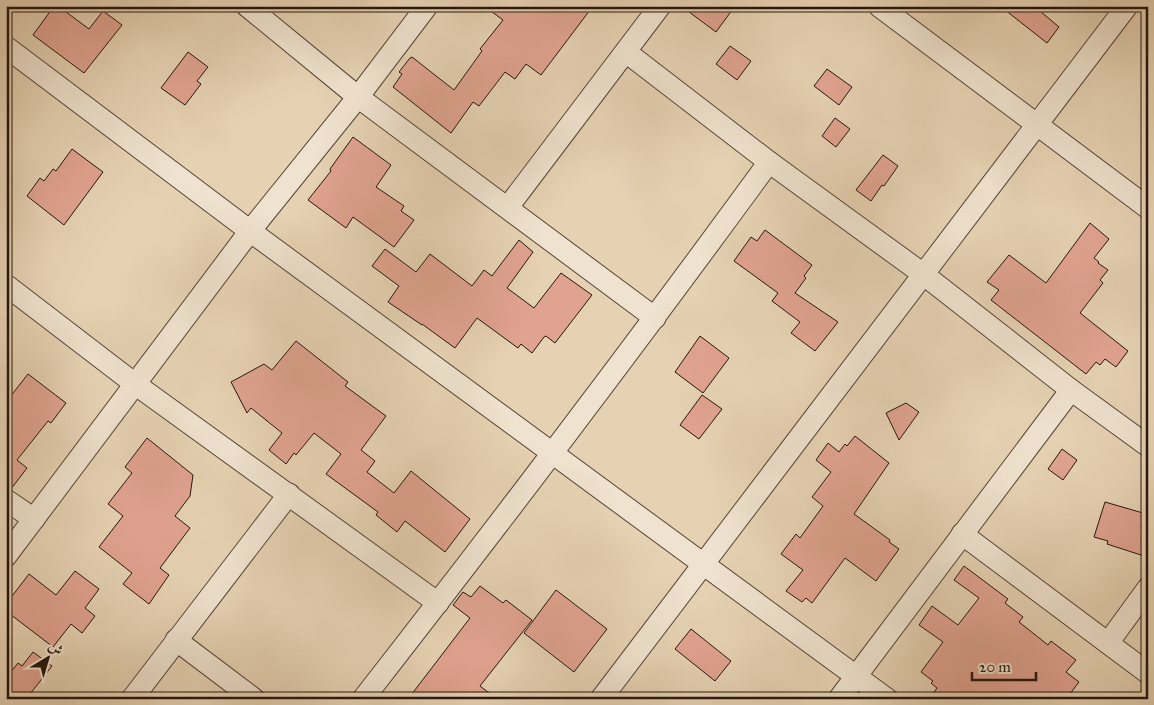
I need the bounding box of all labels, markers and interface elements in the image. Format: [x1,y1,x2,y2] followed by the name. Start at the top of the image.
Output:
[22,632,72,682] north arrow
[45,637,66,659] text: ش
[972,650,1035,682] scale bar
[979,658,1011,676] text: 20 m

